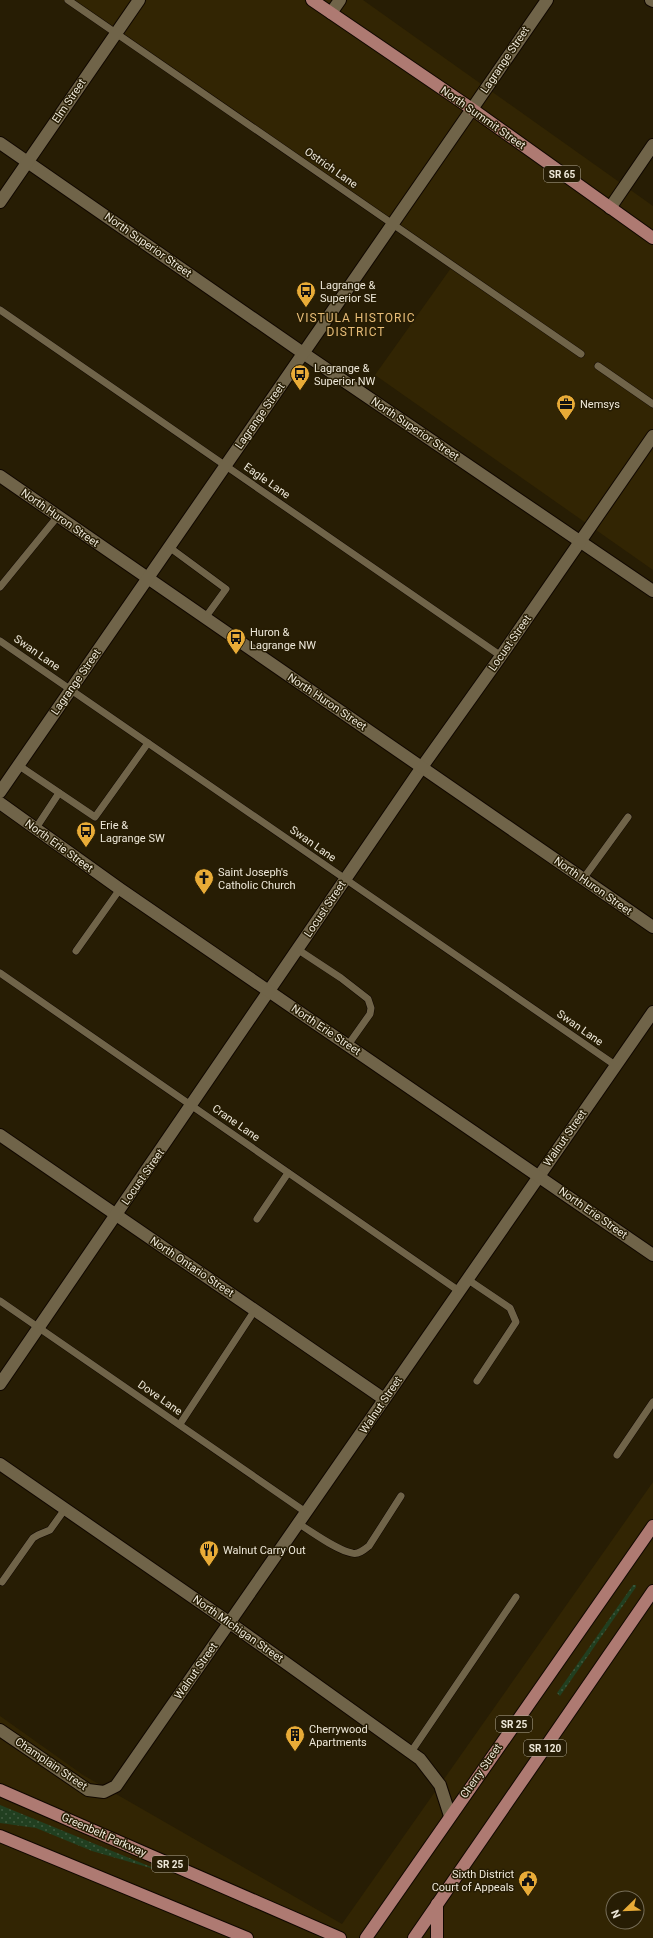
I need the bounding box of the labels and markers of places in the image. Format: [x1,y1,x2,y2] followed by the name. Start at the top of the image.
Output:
[320,279,377,305] place label: Lagrange & Superior SE
[295,280,317,308] bus stop icon: Lagrange & Superior SE
[314,362,376,388] place label: Lagrange & Superior NW
[289,363,311,391] bus stop icon: Lagrange & Superior NW
[555,393,577,421] office icon: Nemsys
[580,398,620,411] place label: Nemsys
[250,626,316,652] place label: Huron & Lagrange NW
[225,627,247,655] bus stop icon: Huron & Lagrange NW
[100,819,165,845] place label: Erie & Lagrange SW
[75,820,97,848] bus stop icon: Erie & Lagrange SW
[218,866,296,892] place label: Saint Joseph's Catholic Church
[193,867,215,895] church icon: Saint Joseph's Catholic Church
[198,1539,220,1567] restaurant icon: Walnut Carry Out
[223,1544,306,1557] place label: Walnut Carry Out
[309,1723,368,1749] place label: Cherrywood Apartments
[284,1724,306,1752] building icon: Cherrywood Apartments
[432,1868,514,1894] place label: Sixth District Court of Appeals
[517,1869,539,1897] public building icon: Sixth District Court of Appeals

